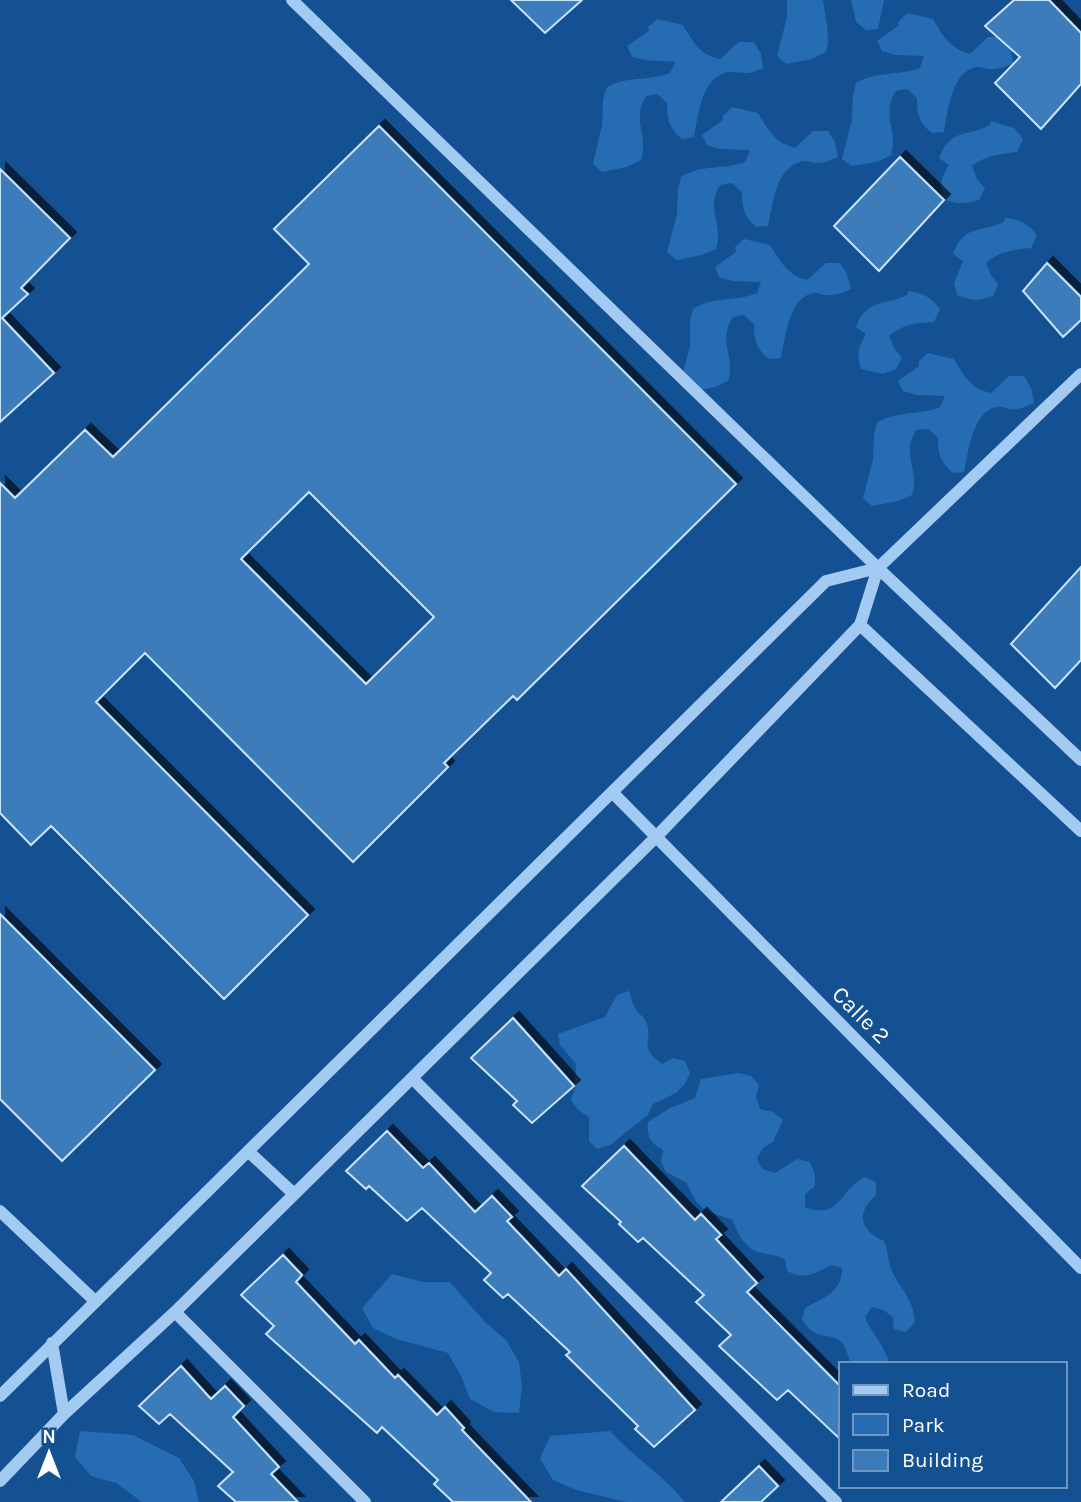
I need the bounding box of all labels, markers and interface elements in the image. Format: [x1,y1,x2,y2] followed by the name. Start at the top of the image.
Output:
[827,981,895,1049] street label: Calle 2
[839,1362,1067,1488] legend
[902,1378,950,1402] text: Road
[902,1413,945,1437] text: Park
[14,1418,84,1488] north arrow
[42,1426,56,1448] text: N
[902,1448,983,1472] text: Building

